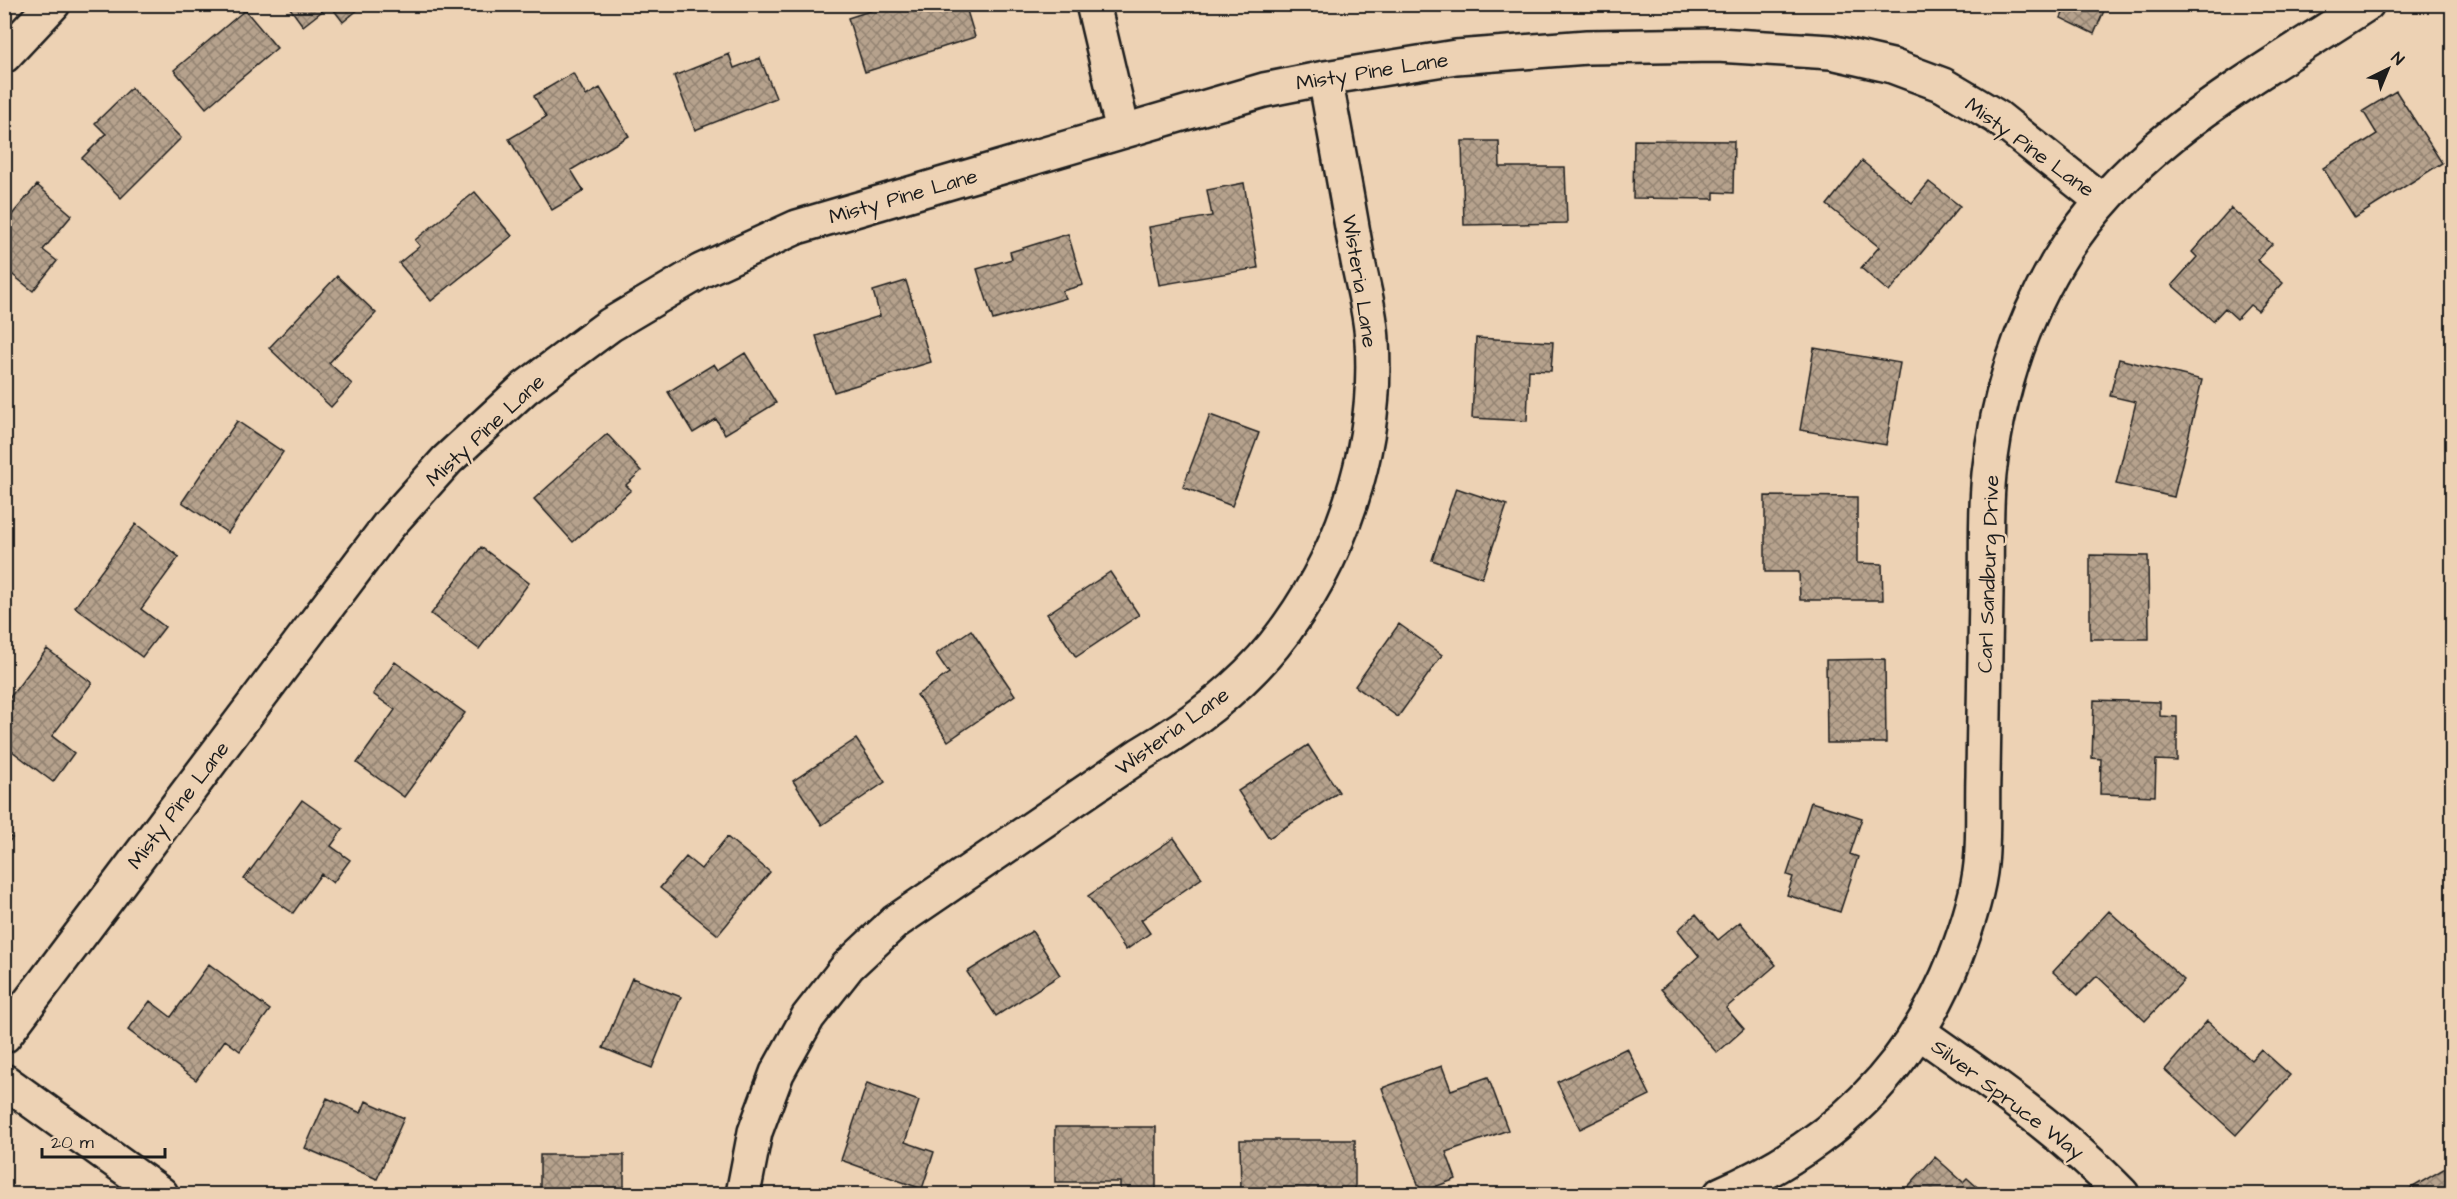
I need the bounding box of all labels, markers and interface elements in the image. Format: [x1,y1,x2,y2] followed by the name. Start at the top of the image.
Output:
[2358,39,2418,99] north arrow
[1294,45,1450,100] street label: Misty Pine Lane
[2386,47,2409,70] text: N
[1958,91,2100,206] street label: Misty Pine Lane
[825,161,981,233] street label: Misty Pine Lane
[1335,213,1384,350] street label: Wisteria Lane
[419,367,553,495] street label: Misty Pine Lane
[1971,474,2008,674] street label: Carl Sandburg Drive
[1109,680,1235,783] street label: Wisteria Lane
[121,735,238,877] street label: Misty Pine Lane
[1924,1032,2091,1168] street label: Silver Spruce Way
[42,1121,165,1159] scale bar
[51,1130,94,1155] text: 20 m

